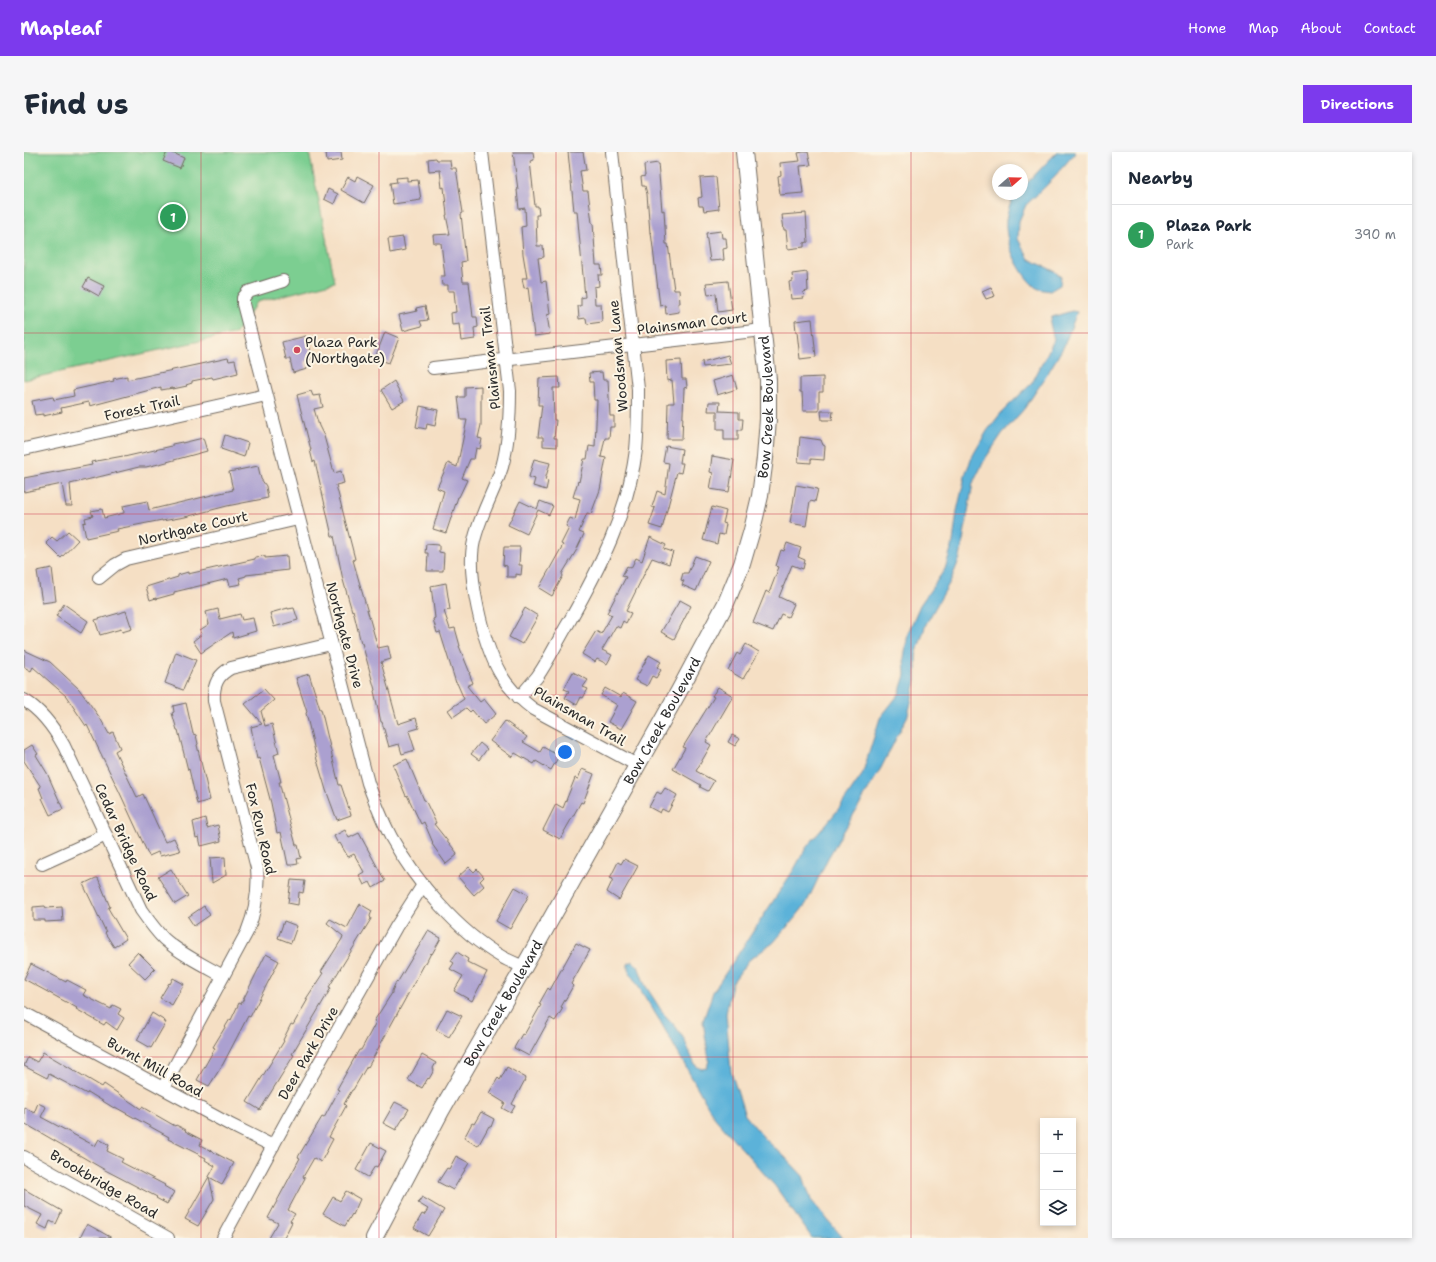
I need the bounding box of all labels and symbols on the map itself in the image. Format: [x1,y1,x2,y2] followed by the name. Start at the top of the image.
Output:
[992,164,1028,200] north arrow
[160,202,186,232] pin: 1
[604,299,632,413] street label: Woodsman Lane
[476,305,504,411] street label: Plainsman Trail
[636,307,748,339] street label: Plainsman Court
[305,333,385,367] place label: Plaza Park (Northgate)
[753,335,777,480] street label: Bow Creek Boulevard
[292,345,302,355] marker: Plaza Park (Northgate)
[103,391,182,425] street label: Forest Trail
[136,507,250,549] street label: Northgate Court
[322,580,368,690] street label: Northgate Drive
[619,654,705,788] street label: Bow Creek Boulevard
[531,682,630,750] street label: Plainsman Trail
[555,742,575,762] your location
[91,780,161,904] street label: Cedar Bridge Road
[242,781,280,877] street label: Fox Run Road
[460,937,546,1070] street label: Bow Creek Boulevard
[274,1003,342,1103] street label: Deer Park Drive
[104,1033,206,1101] street label: Burnt Mill Road
[47,1146,161,1222] street label: Brookbridge Road

